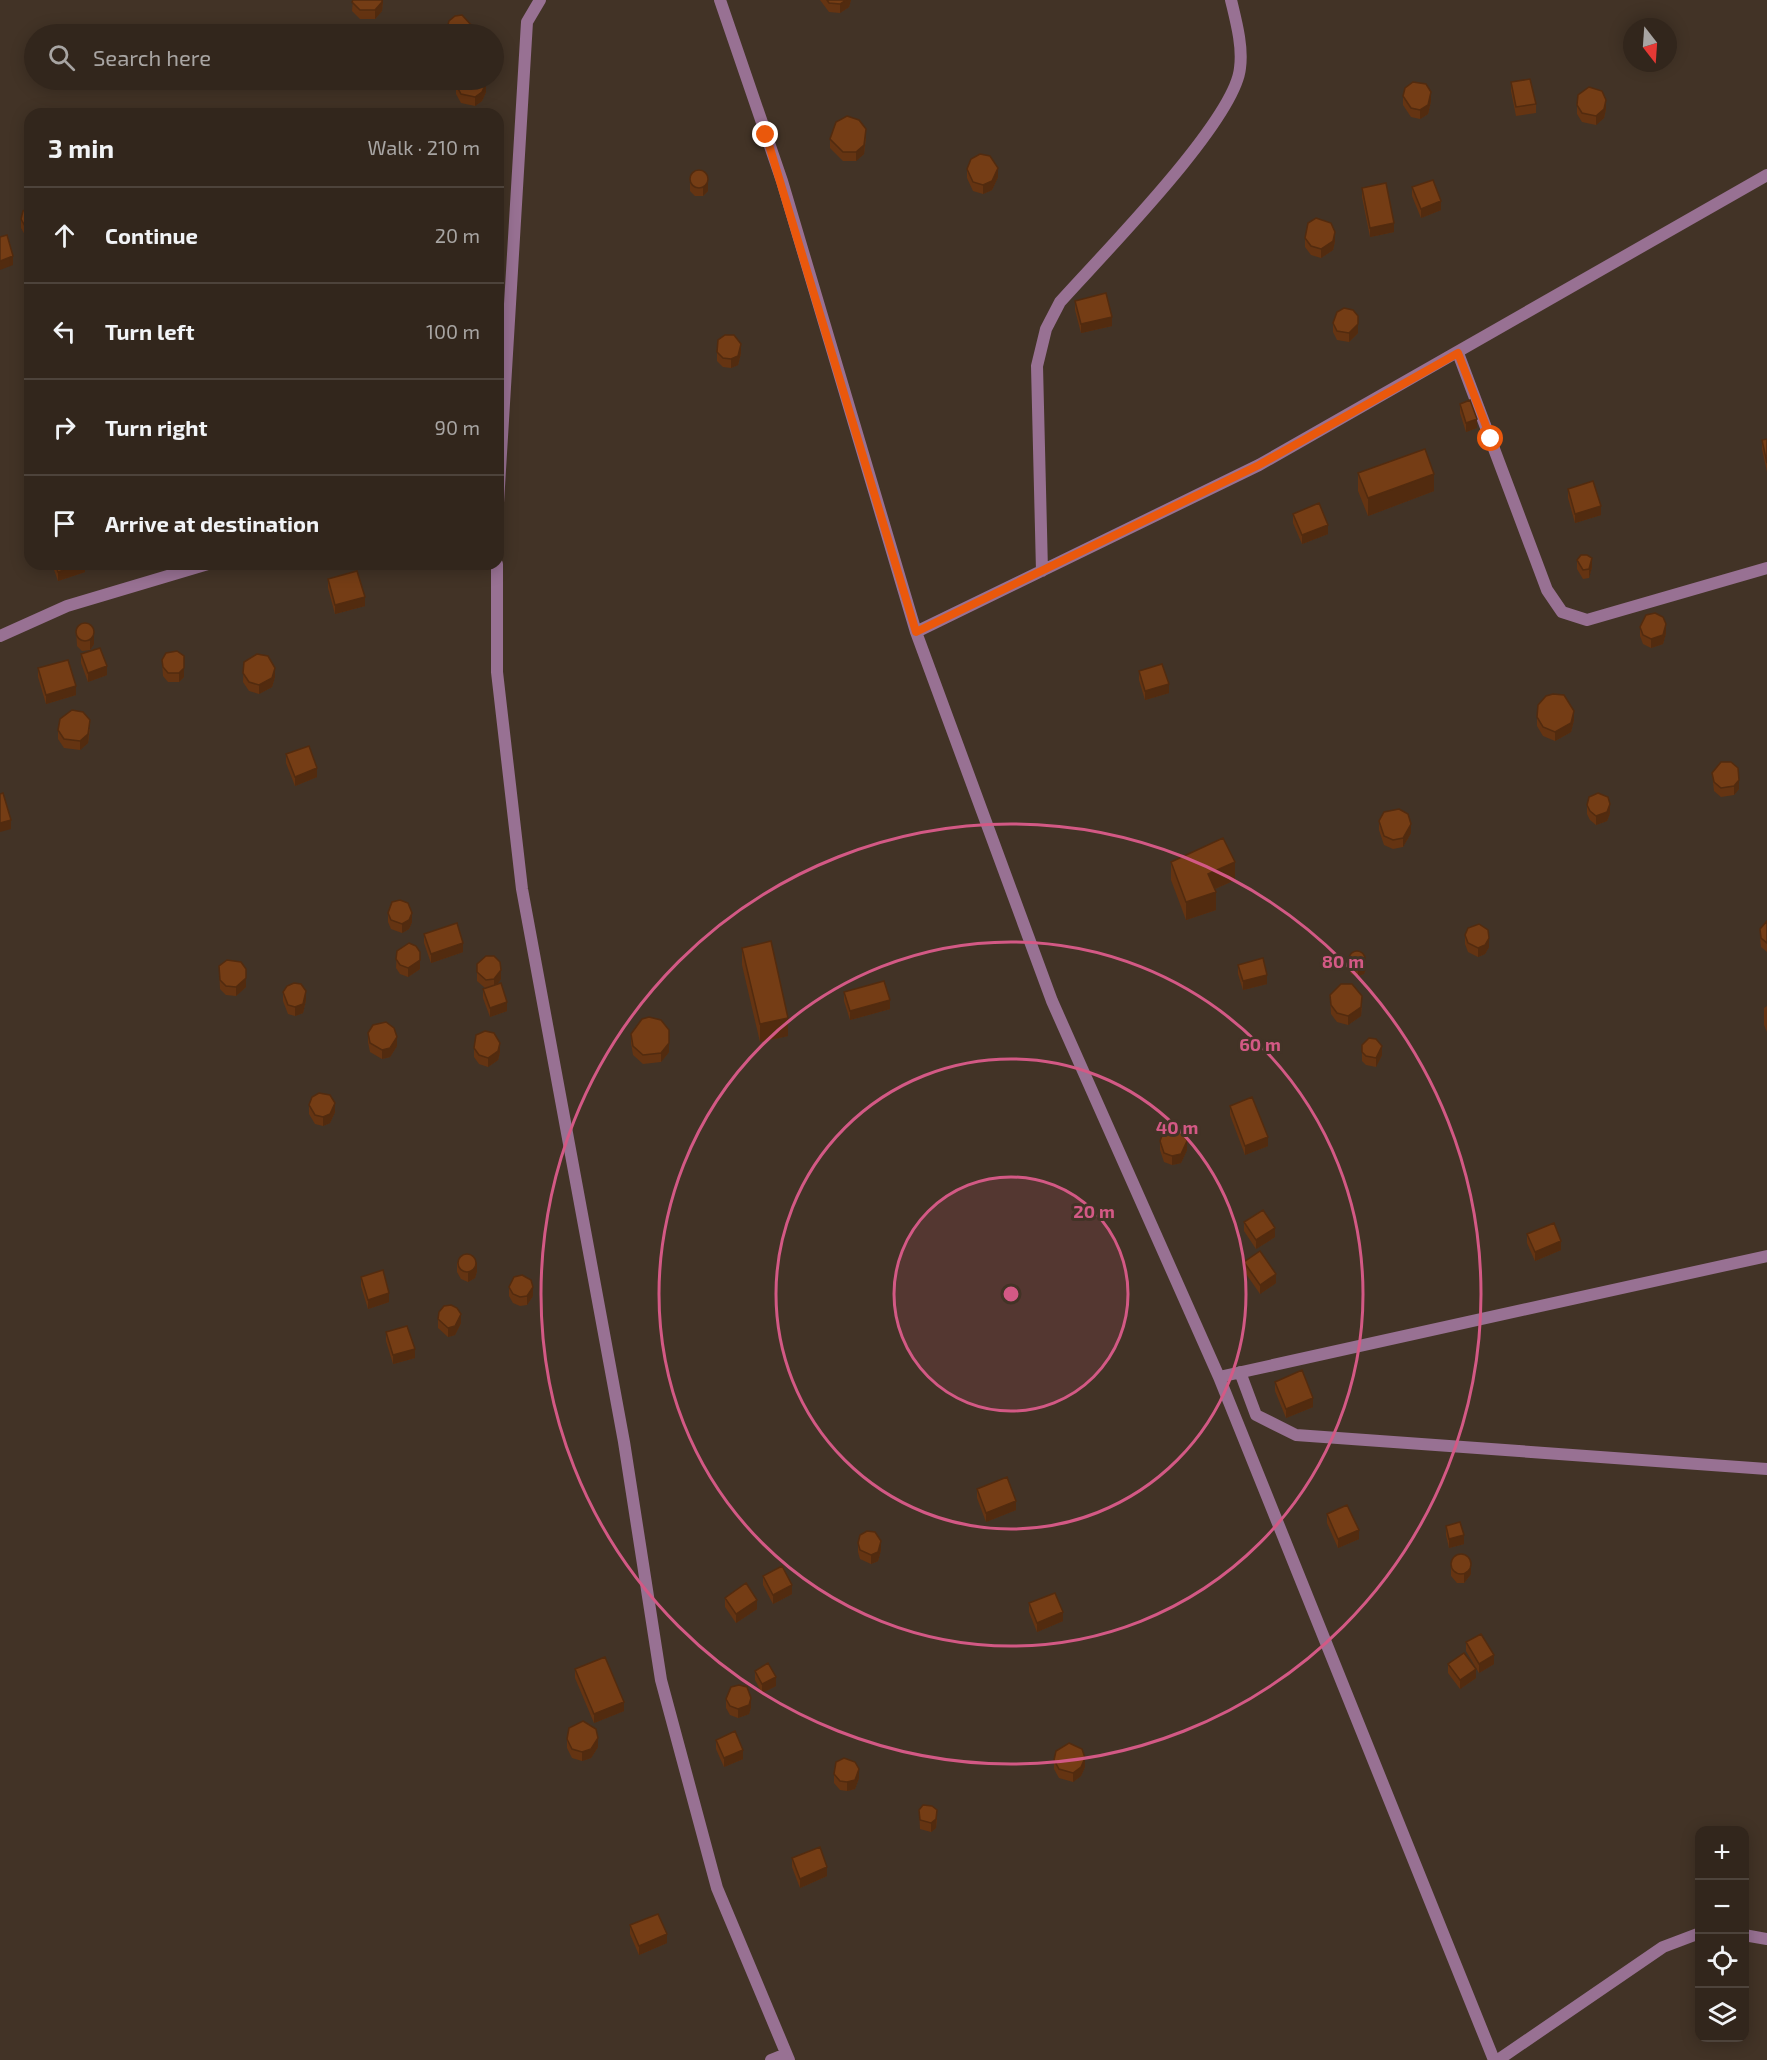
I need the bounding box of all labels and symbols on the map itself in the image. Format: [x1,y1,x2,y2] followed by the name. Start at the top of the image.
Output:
[1623,18,1677,72] north arrow
[752,121,778,147] route end
[1477,425,1503,451] route start
[1322,950,1364,972] text: 80 m
[1239,1033,1281,1055] text: 60 m
[1156,1116,1198,1138] text: 40 m
[1073,1200,1115,1222] text: 20 m
[1001,1284,1021,1304] centre of rings

